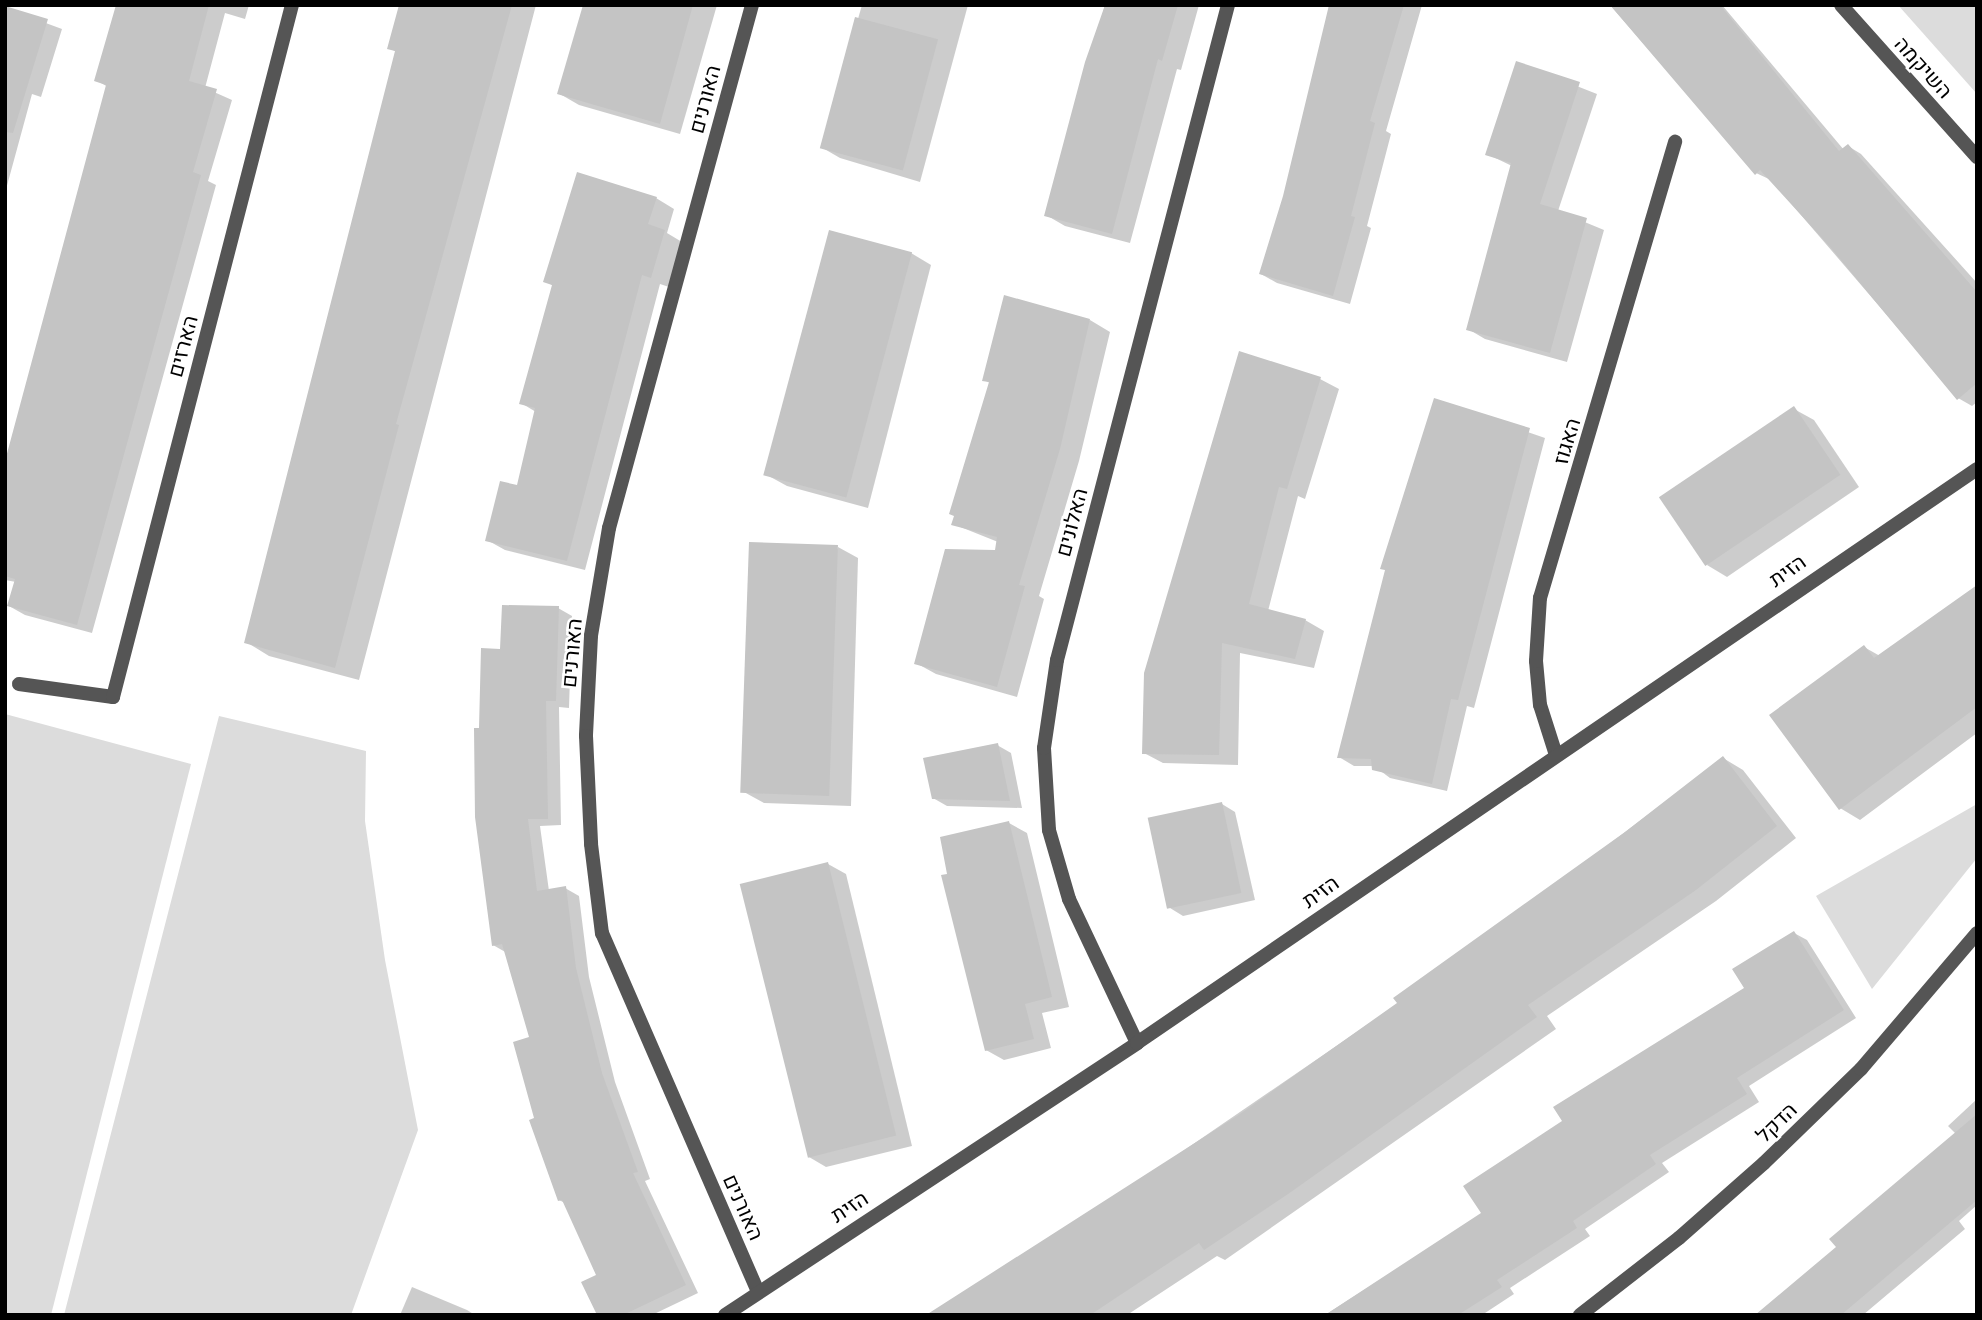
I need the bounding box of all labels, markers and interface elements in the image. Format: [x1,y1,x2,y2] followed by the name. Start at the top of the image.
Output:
[1890,31,1958,103] street label: השיקמה
[683,62,725,136] street label: האורנים
[162,312,202,380] street label: הארזים
[1547,415,1585,467] street label: האגוז
[1050,485,1092,559] street label: האלונים
[1764,548,1810,592] street label: הזית
[555,617,587,689] street label: האורנים
[1297,869,1343,913] street label: הזית
[1750,1097,1802,1147] street label: הדקל
[718,1170,770,1244] street label: האורנים
[826,1185,872,1227] street label: הזית

